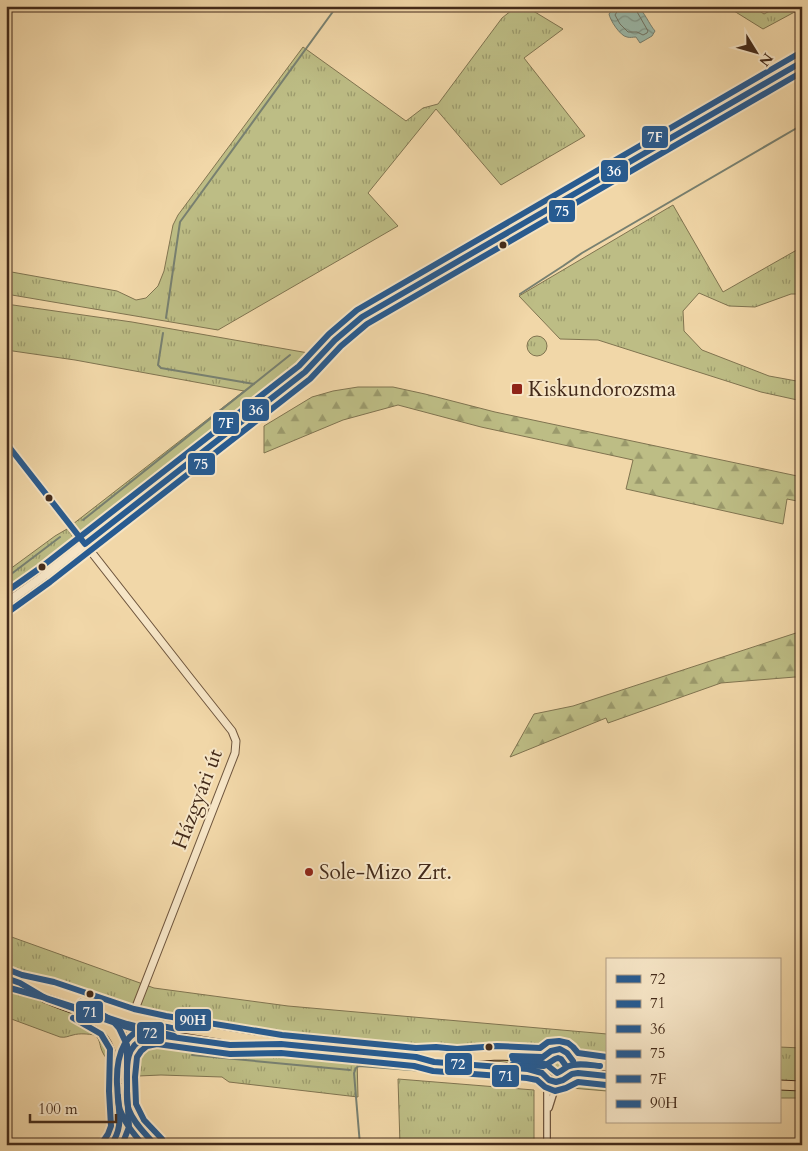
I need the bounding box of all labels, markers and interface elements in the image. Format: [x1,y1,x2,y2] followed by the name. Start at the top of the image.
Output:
[730,28,780,78] north arrow
[755,49,777,70] text: N
[641,125,669,149] line badge: 7F
[647,128,663,147] text: 7F
[600,159,629,183] line badge: 36
[607,162,621,181] text: 36
[548,199,576,223] line badge: 75
[555,202,569,221] text: 75
[498,240,508,250] unlabelled marker
[528,375,676,404] place label: Kiskundorozsma
[510,382,524,396] marker: Kiskundorozsma
[241,398,270,422] line badge: 36
[249,401,263,420] text: 36
[212,411,240,435] line badge: 7F
[218,414,234,433] text: 7F
[187,452,216,476] line badge: 75
[194,455,208,474] text: 75
[44,493,54,503] unlabelled marker
[37,562,47,572] unlabelled marker
[165,744,230,854] street label: Házgyári út
[319,858,452,887] place label: Sole-Mizo Zrt.
[303,866,315,878] marker: Sole-Mizo Zrt.
[606,958,780,1124] legend
[650,969,666,989] text: 72
[85,989,95,999] unlabelled marker
[650,993,665,1013] text: 71
[75,1000,104,1024] line badge: 71
[83,1003,97,1022] text: 71
[174,1008,212,1032] line badge: 90H
[180,1011,206,1030] text: 90H
[650,1019,666,1039] text: 36
[136,1021,165,1045] line badge: 72
[143,1024,157,1043] text: 72
[484,1042,494,1052] unlabelled marker
[650,1043,665,1063] text: 75
[444,1052,473,1076] line badge: 72
[451,1055,465,1074] text: 72
[491,1064,520,1088] line badge: 71
[499,1067,513,1086] text: 71
[650,1069,666,1089] text: 7F
[30,1091,116,1123] scale bar
[650,1093,678,1113] text: 90H
[38,1099,78,1119] text: 100 m

